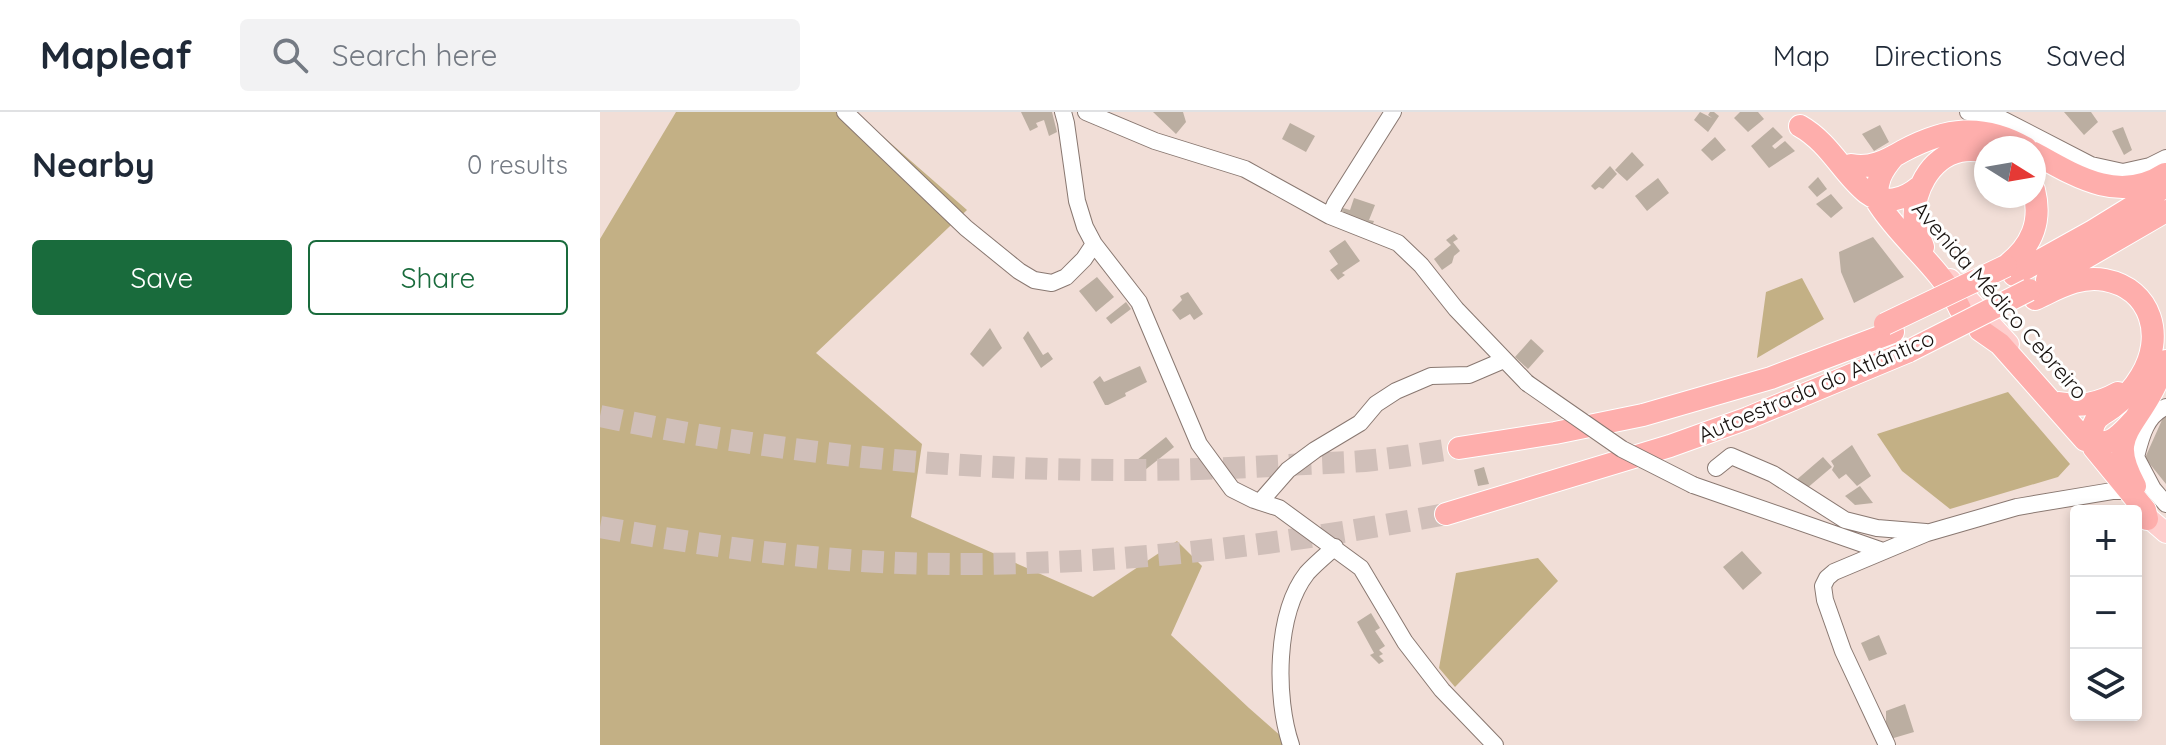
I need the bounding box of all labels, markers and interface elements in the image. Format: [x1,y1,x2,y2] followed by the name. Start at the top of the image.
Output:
[240,19,800,91] search box
[40,31,192,79] text: Mapleaf
[268,33,312,77] icon: search
[332,36,497,74] text: Search here
[1773,38,1830,73] text: Map
[1874,38,2002,73] text: Directions
[2046,38,2126,73] text: Saved
[1974,136,2046,208] north arrow
[32,143,155,186] text: Nearby
[467,148,568,181] text: 0 results
[1906,195,2094,405] street label: Avenida Médico Cebreiro
[32,240,292,315] button: Save
[308,240,568,315] button: Share
[1694,324,1938,448] street label: Autoestrada do Atlántico
[2070,505,2142,721] map controls
[2070,505,2142,577] button: +
[2070,577,2142,649] button: −
[2070,649,2142,721] button: layers

